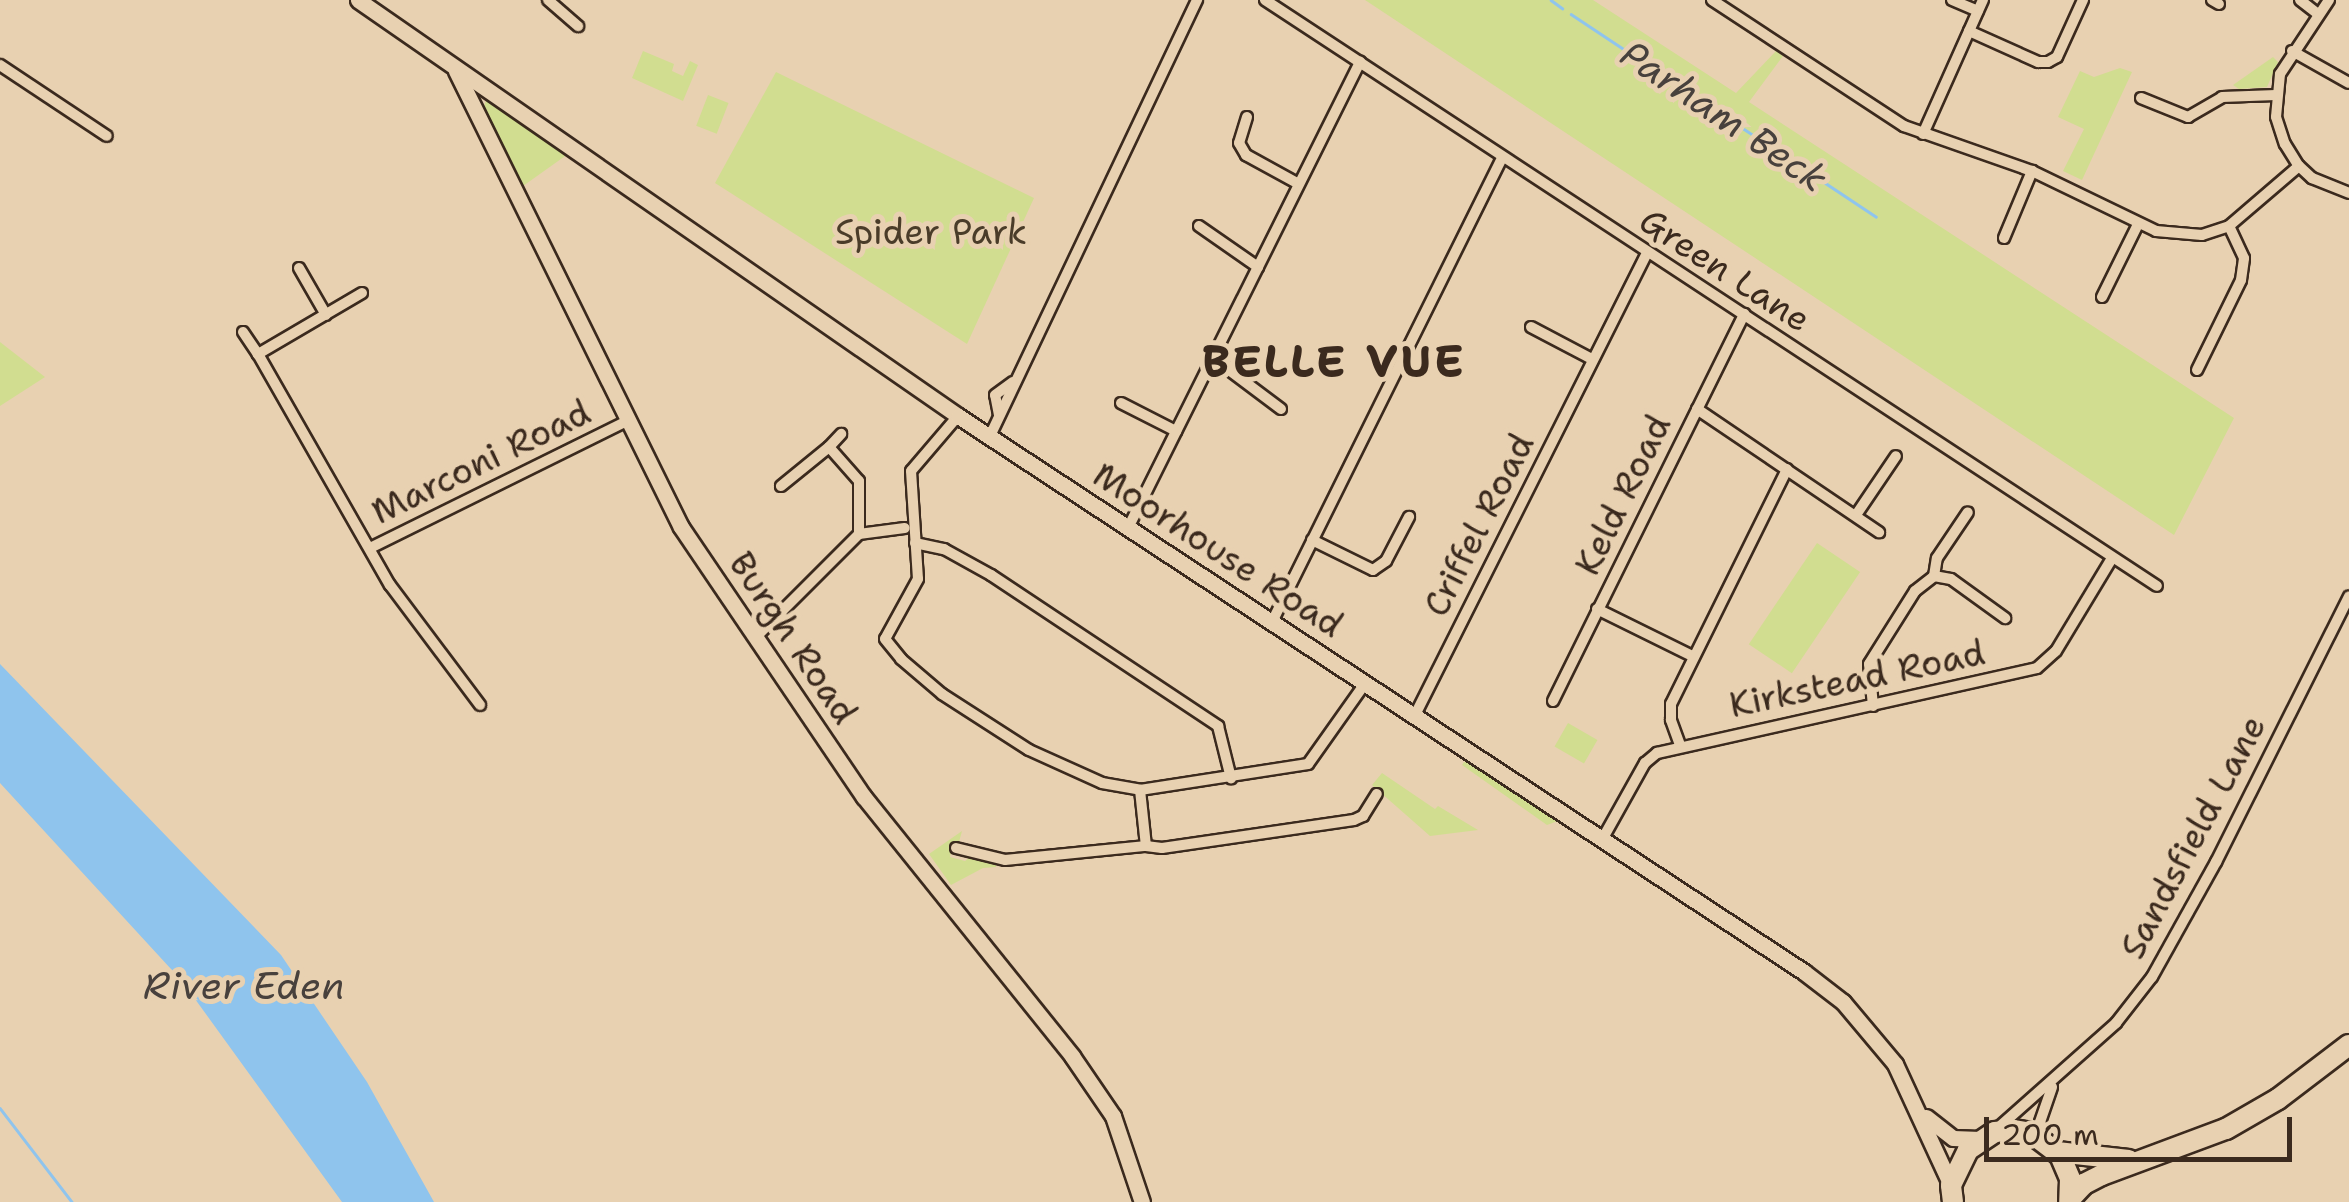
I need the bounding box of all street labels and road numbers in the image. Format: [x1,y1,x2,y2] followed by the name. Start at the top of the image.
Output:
[1632,199,1818,341] street label: Green Lane
[365,391,597,533] street label: Marconi Road
[1566,408,1680,582] street label: Keld Road
[1415,427,1543,623] street label: Criffel Road
[1085,454,1351,646] street label: Moorhouse Road
[720,544,866,732] street label: Burgh Road
[1725,631,1989,727] street label: Kirkstead Road
[2111,708,2275,966] street label: Sandsfield Lane

